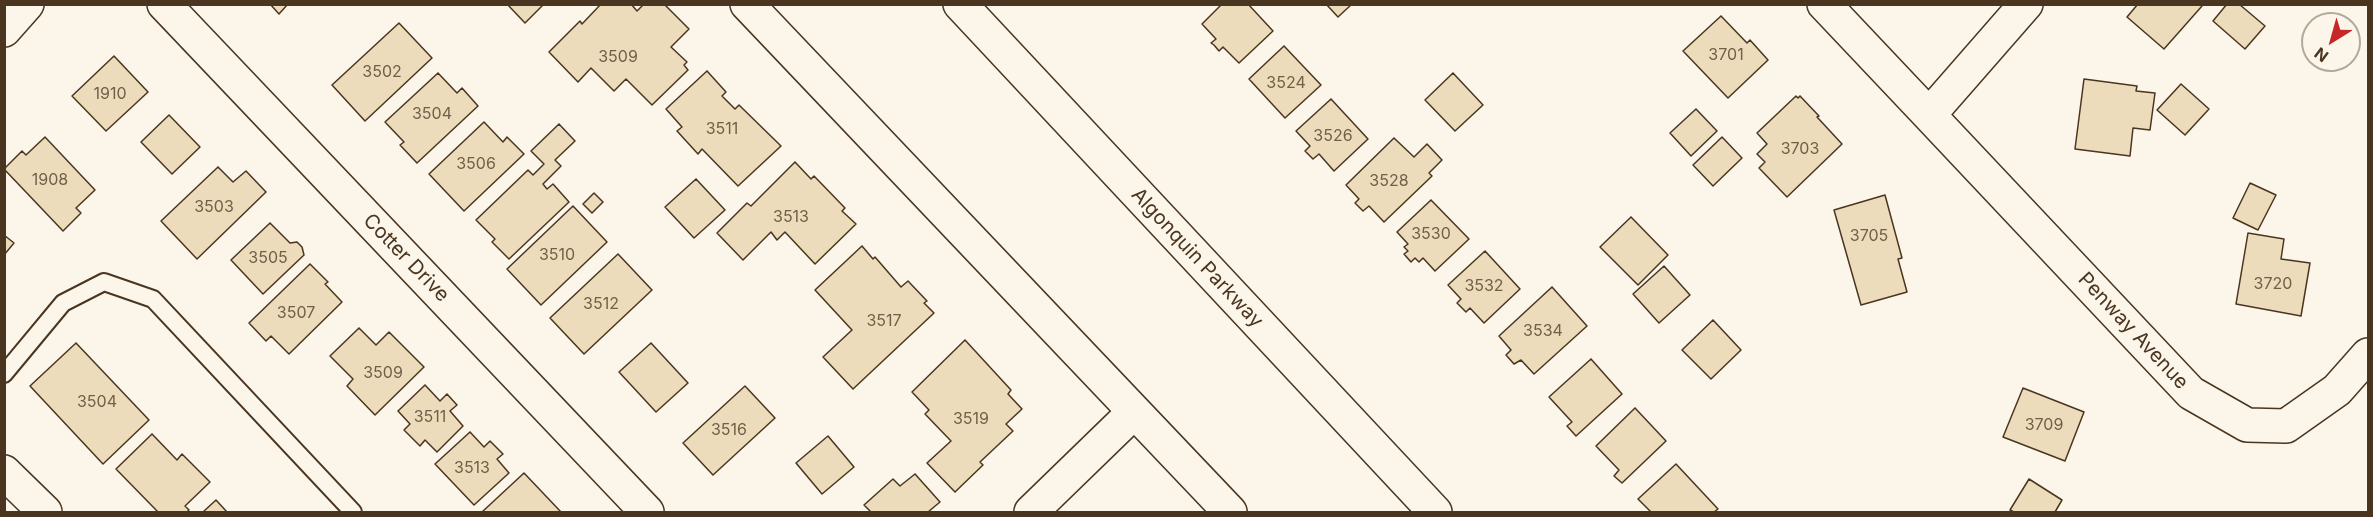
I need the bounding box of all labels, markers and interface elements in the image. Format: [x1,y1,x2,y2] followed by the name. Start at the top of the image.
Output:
[2301,12,2361,72] north arrow
[2310,43,2332,66] text: N
[1708,45,1744,65] house number: 3701
[598,47,638,67] house number: 3509
[362,62,402,82] house number: 3502
[1266,73,1306,93] house number: 3524
[93,84,127,104] house number: 1910
[412,104,452,124] house number: 3504
[706,119,738,139] house number: 3511
[1313,126,1353,146] house number: 3526
[1781,139,1819,159] house number: 3703
[456,154,496,174] house number: 3506
[32,170,68,190] house number: 1908
[1369,171,1409,191] house number: 3528
[1126,183,1268,333] street label: Algonquin Parkway
[194,197,234,217] house number: 3503
[773,207,809,227] house number: 3513
[358,209,454,307] street label: Cotter Drive
[1411,224,1451,244] house number: 3530
[1850,226,1888,246] house number: 3705
[539,245,575,265] house number: 3510
[248,248,288,268] house number: 3505
[2073,268,2193,394] street label: Penway Avenue
[2254,274,2292,294] house number: 3720
[1464,276,1504,296] house number: 3532
[583,294,619,314] house number: 3512
[277,303,315,323] house number: 3507
[866,311,902,331] house number: 3517
[1523,321,1563,341] house number: 3534
[363,363,403,383] house number: 3509
[77,392,117,412] house number: 3504
[414,407,446,427] house number: 3511
[953,409,989,429] house number: 3519
[2025,415,2063,435] house number: 3709
[711,420,747,440] house number: 3516
[454,458,490,478] house number: 3513

